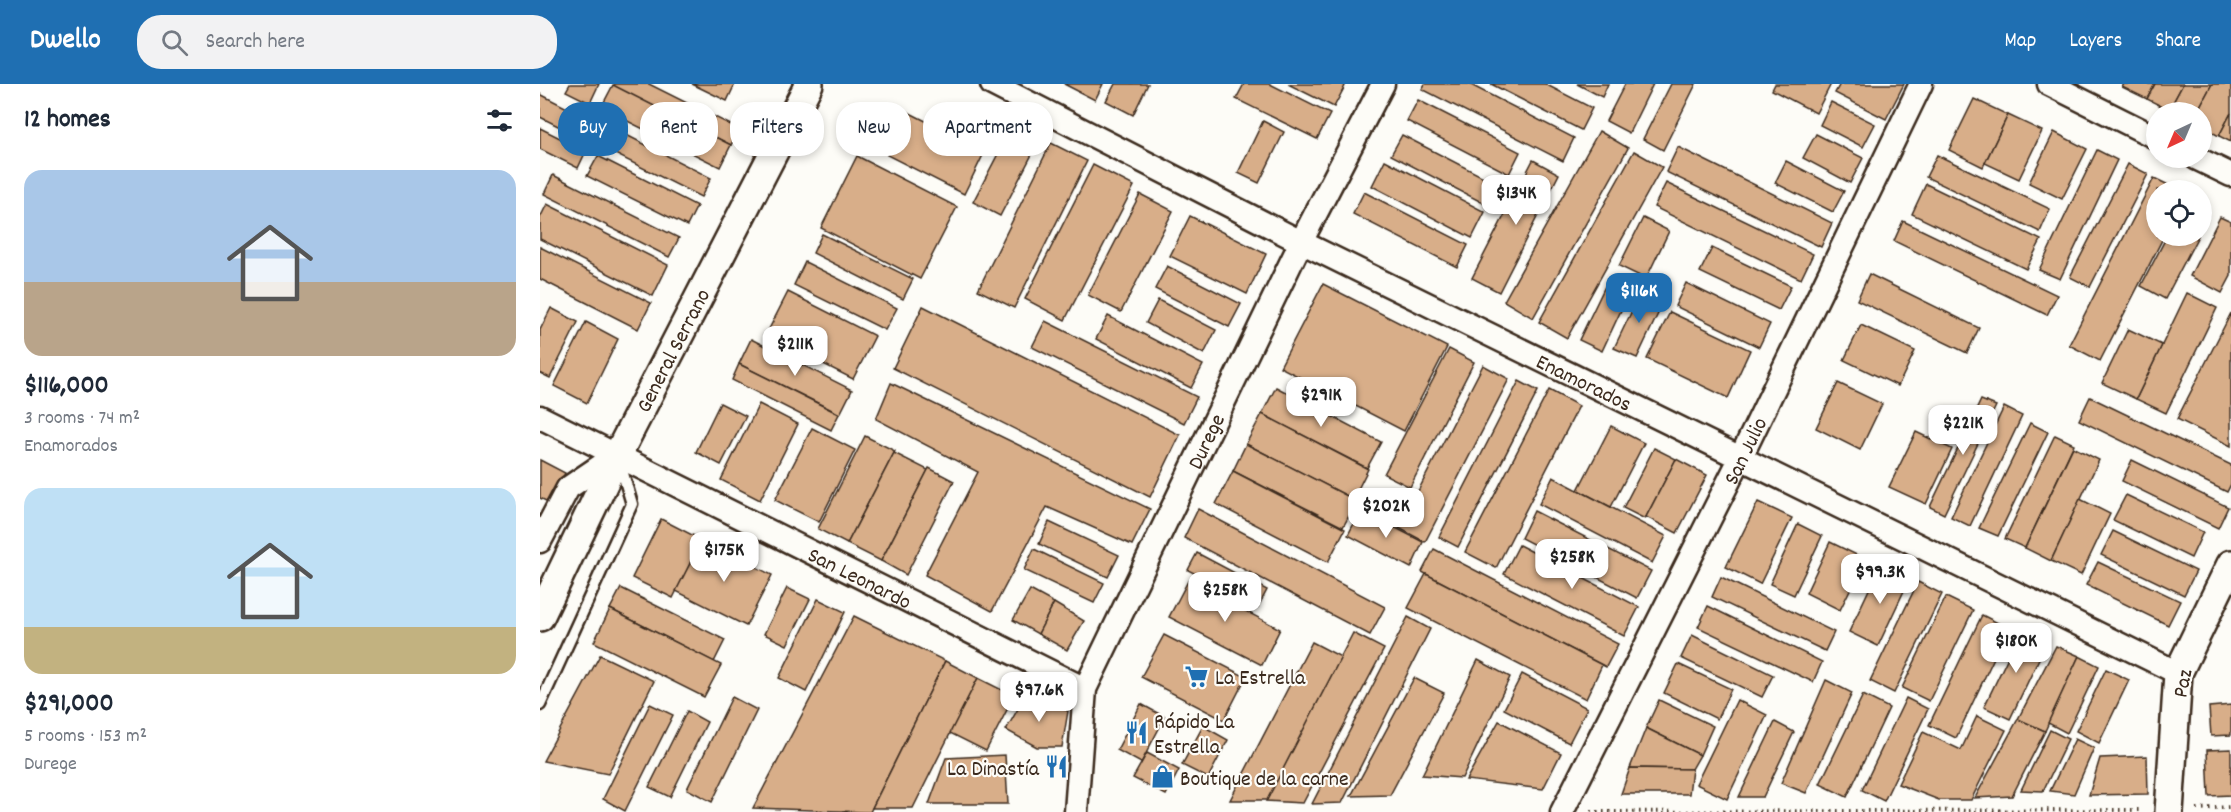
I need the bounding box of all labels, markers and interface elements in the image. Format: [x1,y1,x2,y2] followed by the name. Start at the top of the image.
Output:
[137,15,557,69] search box
[30,22,101,62] text: Dwello
[158,26,191,59] icon: search
[206,27,305,58] text: Search here
[2005,27,2036,57] text: Map
[2069,27,2122,57] text: Layers
[2155,27,2201,57] text: Share
[24,102,111,139] text: 12 homes
[558,102,628,156] chip: Buy
[640,102,718,156] chip: Rent
[730,102,824,156] chip: Filters
[836,102,911,156] chip: New
[923,102,1053,156] chip: Apartment
[2146,102,2212,168] north arrow
[2146,102,2212,246] map controls
[483,104,516,137] icon: filters
[1474,175,1558,226] pin: $134K
[1496,180,1536,208] text: $134K
[2146,180,2212,246] button: locate
[216,209,324,317] icon: home
[1597,273,1681,324] pin: $116K
[1620,278,1658,306] text: $116K
[630,284,720,419] street label: General Serrano
[753,326,837,377] pin: $211K
[777,331,813,359] text: $211K
[1530,348,1636,421] street label: Enamorados
[24,368,109,405] text: $116,000
[1279,377,1363,428] pin: $291K
[1300,382,1342,410] text: $291K
[24,405,140,433] text: 3 rooms · 74 m²
[1921,405,2005,456] pin: $221K
[1182,409,1235,475] street label: Durege
[1942,410,1984,438] text: $221K
[1717,413,1777,491] street label: San Julio
[24,433,118,461] text: Enamorados
[1344,488,1428,539] pin: $202K
[1362,493,1410,521] text: $202K
[216,527,324,635] icon: home
[682,532,766,583] pin: $175K
[704,537,744,565] text: $175K
[1530,539,1614,590] pin: $258K
[801,541,916,619] street label: San Leonardo
[1549,544,1595,572] text: $258K
[1831,554,1929,605] pin: $99.3K
[1855,559,1905,587] text: $99.3K
[1183,572,1267,623] pin: $258K
[1202,577,1248,605] text: $258K
[1974,623,2058,674] pin: $180K
[1995,628,2037,656] text: $180K
[1184,663,1210,689] supermarket icon: La Estrella
[1215,664,1306,695] place label: La Estrella
[2166,666,2203,701] street label: Paz
[990,672,1088,723] pin: $97.6K
[1014,677,1064,705] text: $97.6K
[24,686,114,723] text: $291,000
[1154,708,1235,764] place label: Rápido La Estrella
[1123,720,1149,746] restaurant icon: Rápido La Estrella
[24,723,147,751] text: 5 rooms · 153 m²
[24,751,77,779] text: Durege
[1044,754,1070,780] restaurant icon: La Dinastía
[947,755,1040,786] place label: La Dinastía
[1149,764,1175,790] shop icon: Boutique de la carne
[1180,765,1349,796] place label: Boutique de la carne

